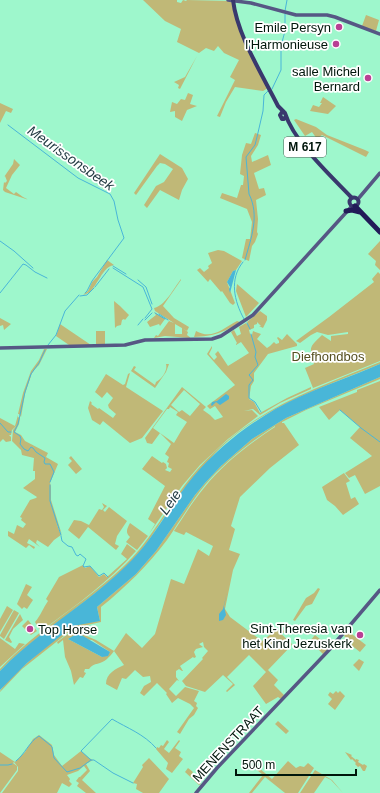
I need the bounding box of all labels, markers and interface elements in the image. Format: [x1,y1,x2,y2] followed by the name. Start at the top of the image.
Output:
[254,20,331,35] place label: Emile Persyn
[334,22,344,32] marker: Emile Persyn
[245,37,328,52] place label: l'Harmonieuse
[331,39,341,49] marker: l'Harmonieuse
[292,64,360,94] place label: salle Michel Bernard
[363,73,373,83] marker: salle Michel Bernard
[25,122,118,194] water label: Meurissonsbeek
[284,137,326,157] road number: M 617
[292,349,365,364] park label: Diefhondbos
[156,486,184,517] water label: Leie
[242,621,352,651] place label: Sint-Theresia van het Kind Jezuskerk
[38,622,97,637] place label: Top Horse
[25,624,35,634] marker: Top Horse
[355,630,365,640] marker: Sint-Theresia van het Kind Jezuskerk
[189,703,267,785] street label: MENENSTRAAT
[236,751,356,777] scale bar
[242,758,275,772] text: 500 m

